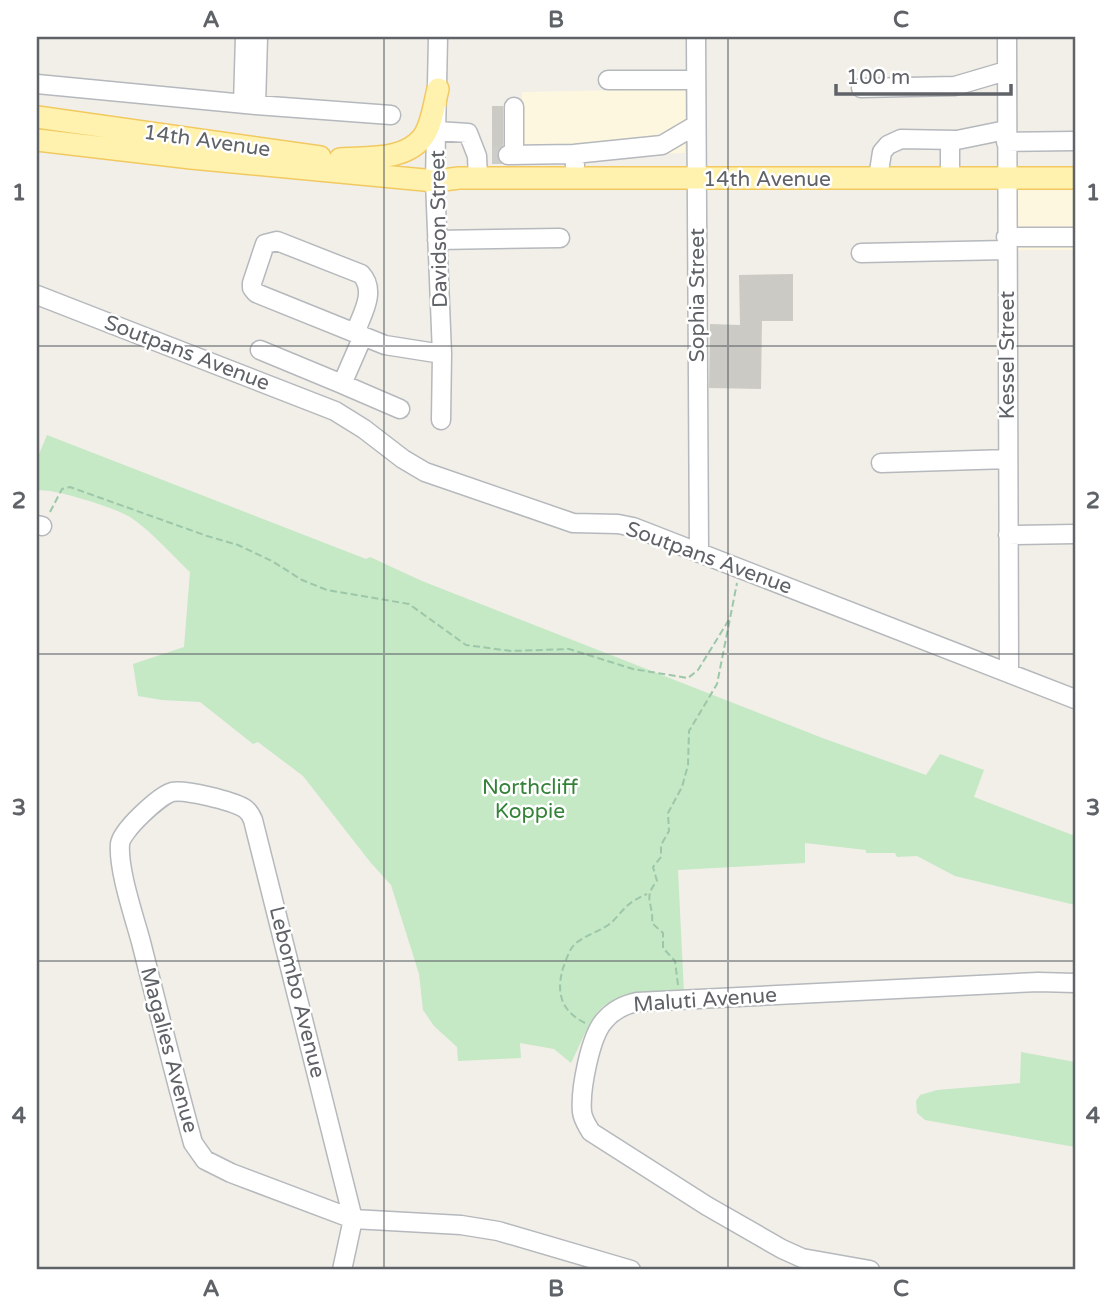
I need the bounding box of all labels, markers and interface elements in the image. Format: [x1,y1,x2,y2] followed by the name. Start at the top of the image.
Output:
[202,6,220,34] text: A
[548,6,564,34] text: B
[893,6,909,34] text: C
[836,52,1010,96] scale bar
[846,65,910,90] text: 100 m
[142,120,272,162] street label: 14th Avenue
[425,150,453,308] street label: Davidson Street
[703,167,831,192] street label: 14th Avenue
[12,179,26,207] text: 1
[1086,179,1100,207] text: 1
[685,228,710,362] street label: Sophia Street
[995,291,1020,419] street label: Kessel Street
[101,310,273,396] street label: Soutpans Avenue
[12,487,26,515] text: 2
[1086,487,1100,515] text: 2
[622,516,796,600] street label: Soutpans Avenue
[482,775,579,824] park label: Northcliff Koppie
[12,794,26,822] text: 3
[1086,794,1100,822] text: 3
[264,904,330,1080] street label: Lebombo Avenue
[135,965,203,1136] street label: Magalies Avenue
[632,983,778,1017] street label: Maluti Avenue
[12,1102,27,1130] text: 4
[1086,1102,1101,1130] text: 4
[202,1275,220,1303] text: A
[548,1275,564,1303] text: B
[893,1275,909,1303] text: C

